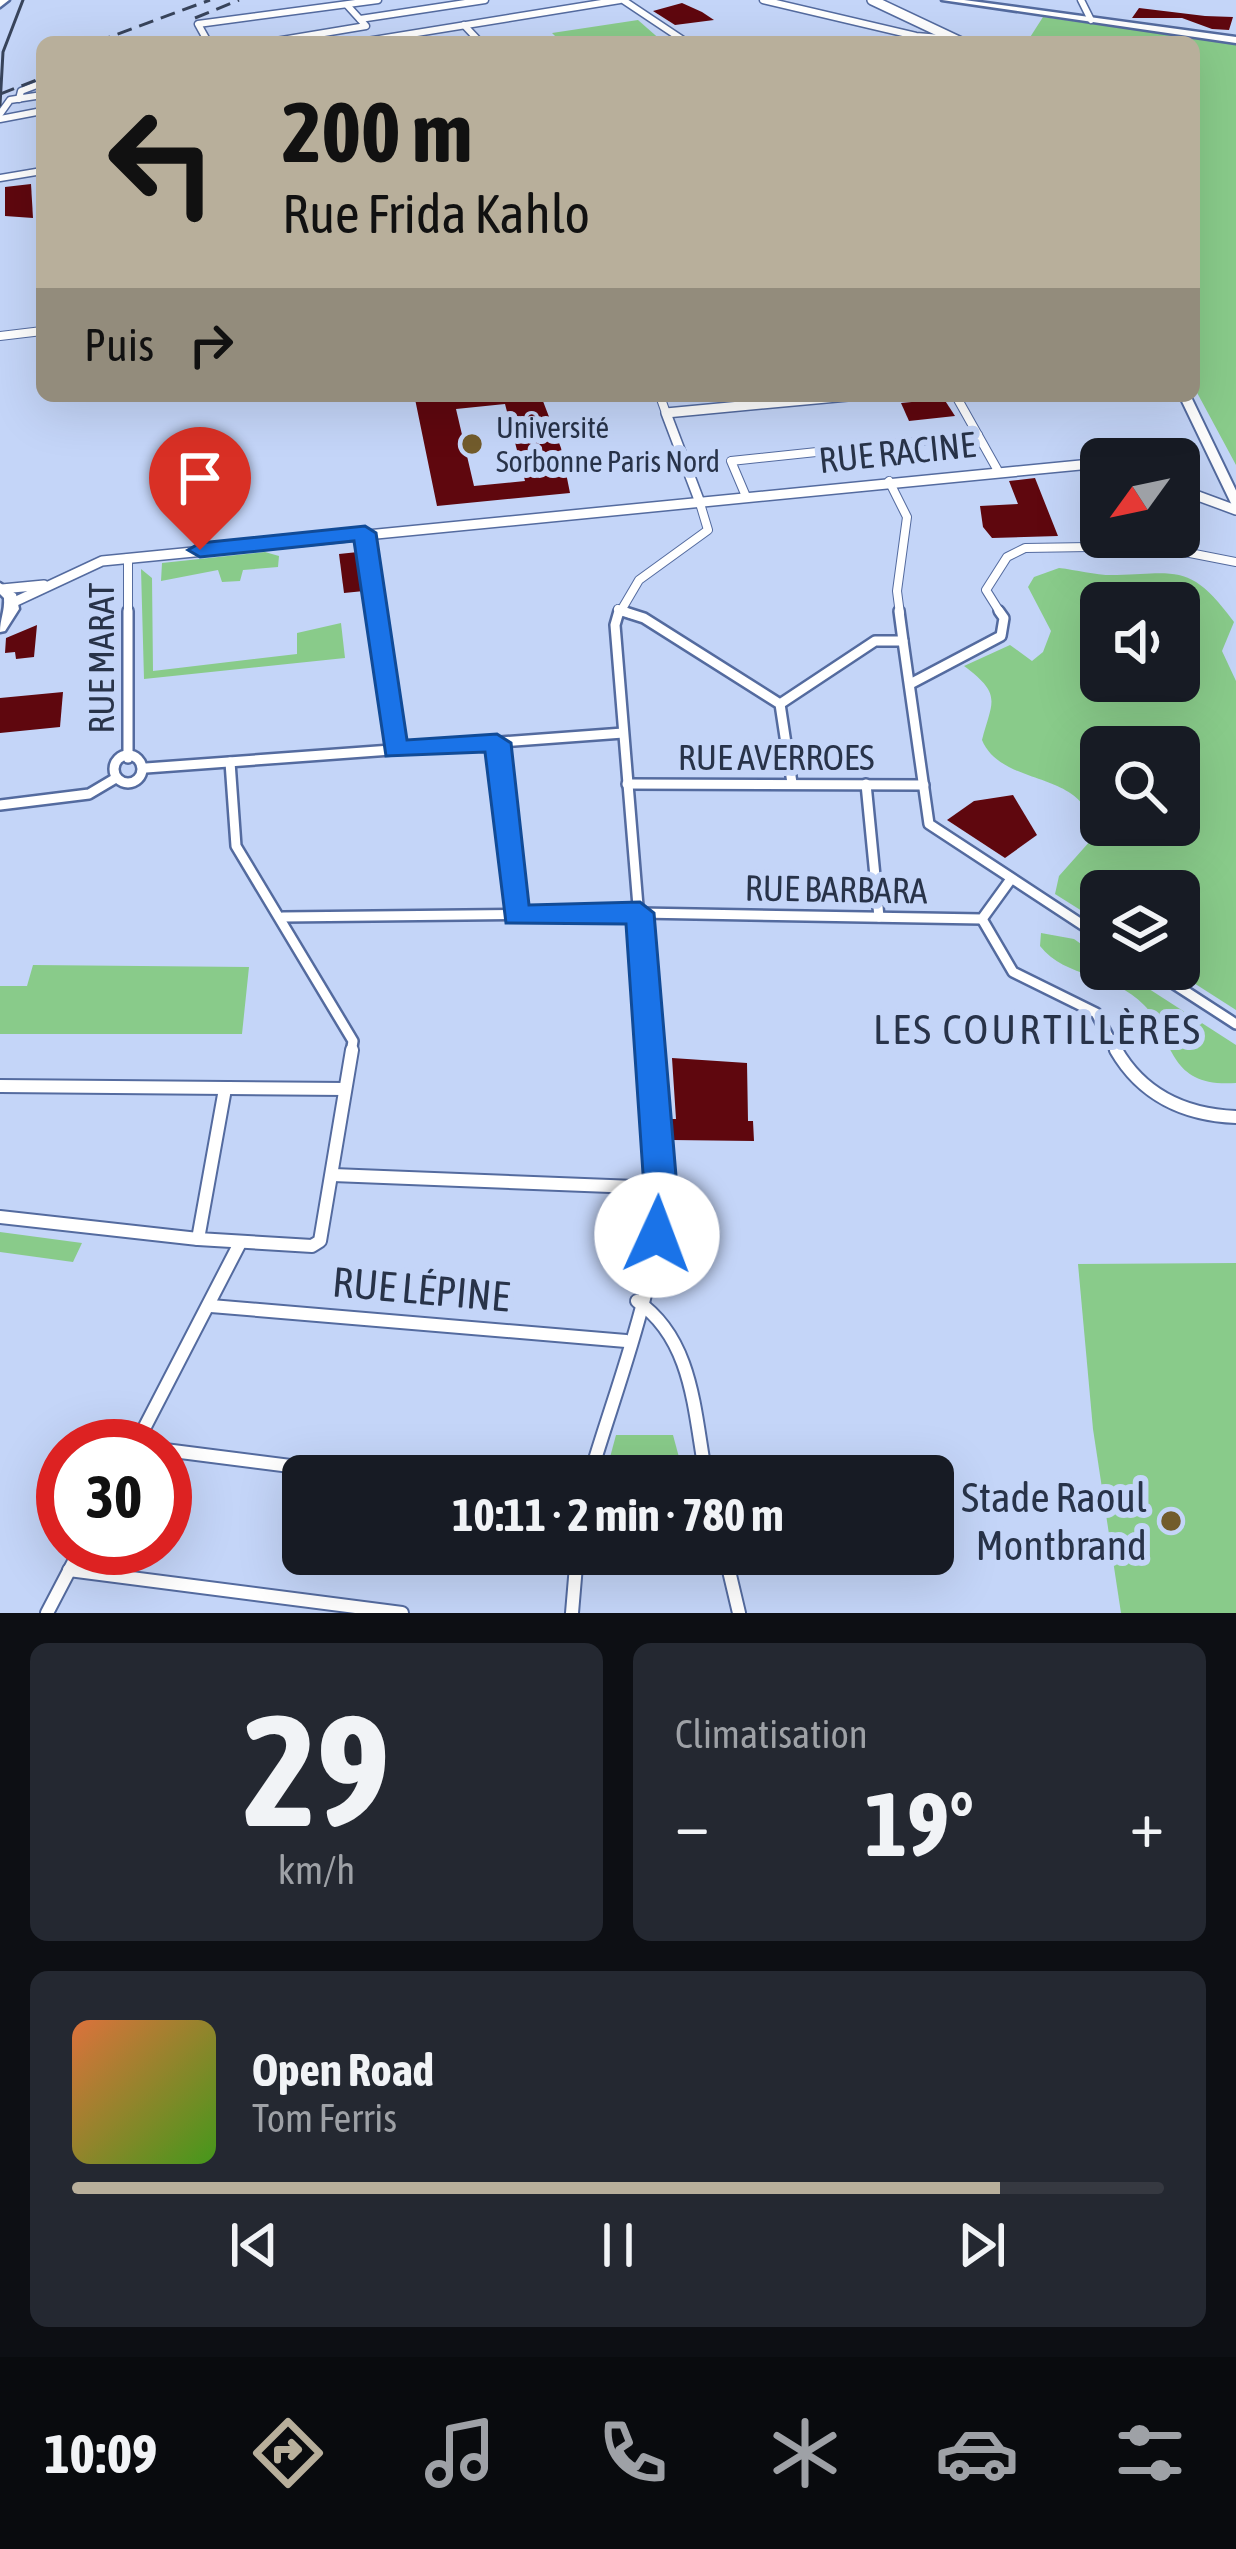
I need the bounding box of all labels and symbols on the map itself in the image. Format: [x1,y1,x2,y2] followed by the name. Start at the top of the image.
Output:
[496,410,720,478] place label: Université Sorbonne Paris Nord
[817,423,977,481] street label: RUE RACINE
[149,427,251,550] pin
[459,431,485,457] marker: Université Sorbonne Paris Nord
[1080,438,1200,558] north arrow
[80,582,122,734] street label: RUE MARAT
[678,736,874,778] street label: RUE AVERROES
[744,866,928,912] street label: RUE BARBARA
[873,1005,1203,1053] district label: LES COURTILLÈRES
[594,1172,720,1298] position arrow
[330,1257,512,1321] street label: RUE LÉPINE
[36,1419,192,1575] speed limit sign: 30
[961,1473,1147,1569] place label: Stade Raoul Montbrand
[1158,1508,1184,1534] marker: Stade Raoul Montbrand

